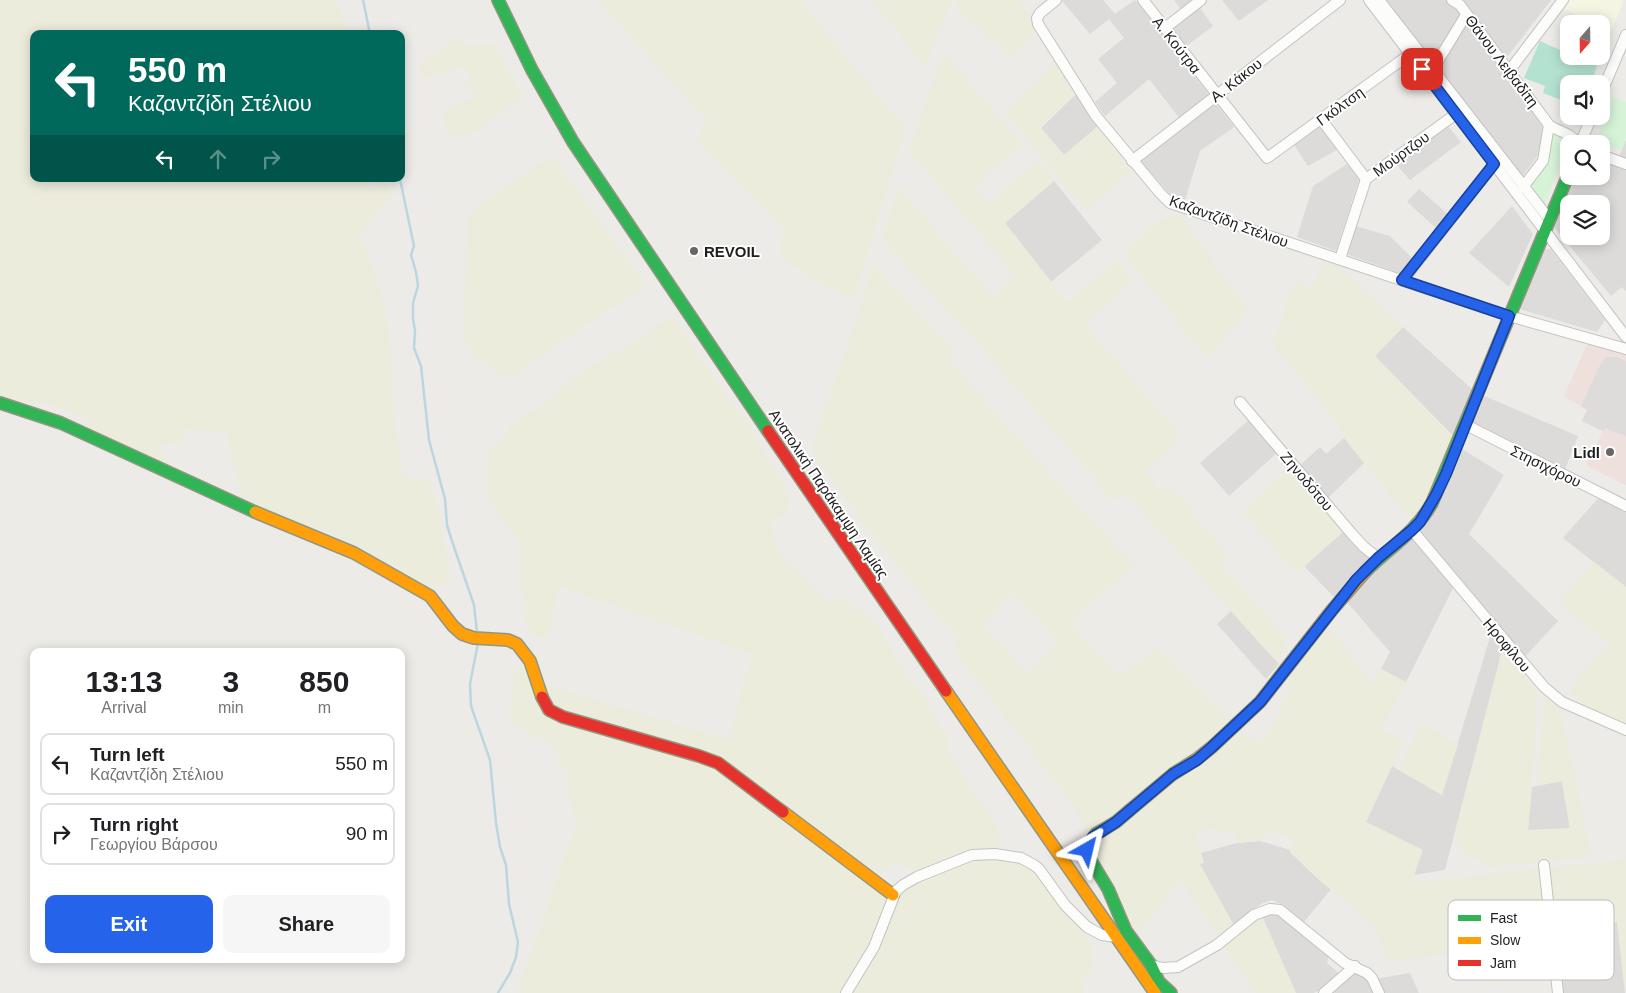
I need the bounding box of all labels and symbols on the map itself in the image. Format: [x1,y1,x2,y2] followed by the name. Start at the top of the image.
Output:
[1462,12,1542,110] street label: Θάνου Λειβαδίτη
[1149,13,1205,77] street label: Α. Κούτρα
[1560,15,1610,65] north arrow
[1401,48,1443,90] pin
[1207,55,1265,105] street label: Α. Κάκου
[1313,83,1367,129] street label: Γκόλτση
[1370,128,1432,180] street label: Μούρτζου
[1167,192,1291,250] street label: Καζαντζίδη Στέλιου
[704,243,760,260] place label: REVOIL
[688,245,700,257] marker: REVOIL
[766,406,892,582] street label: Ανατολική Παράκαμψη Λαμίας
[1508,442,1584,490] street label: Στησιχόρου
[1573,444,1600,461] place label: Lidl
[1604,446,1616,458] marker: Lidl
[1277,448,1337,514] street label: Ζηνοδότου
[1480,615,1534,675] street label: Ηροφίλου
[1060,823,1112,875] position arrow
[1448,900,1614,980] legend
[1490,910,1517,926] text: Fast
[1490,932,1521,948] text: Slow
[1490,955,1516,971] text: Jam

